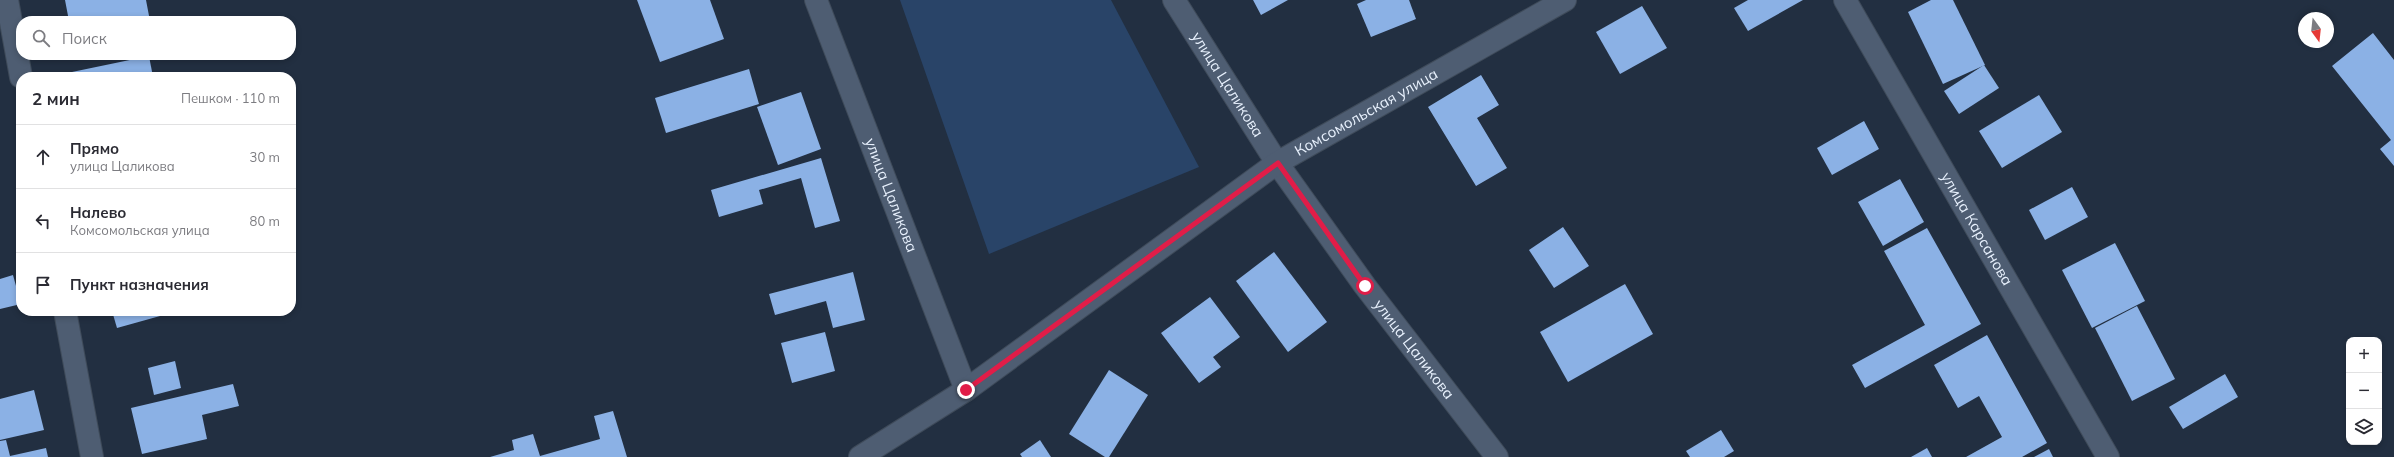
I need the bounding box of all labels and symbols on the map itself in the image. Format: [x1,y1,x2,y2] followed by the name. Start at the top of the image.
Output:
[2298,12,2334,48] north arrow
[1188,28,1268,140] street label: улица Цаликова
[1291,64,1441,160] street label: Комсомольская улица
[861,135,922,255] street label: улица Цаликова
[1937,168,2017,289] street label: улица Карсанова
[1356,277,1374,295] route start
[1370,295,1459,403] street label: улица Цаликова
[957,381,975,399] route end

